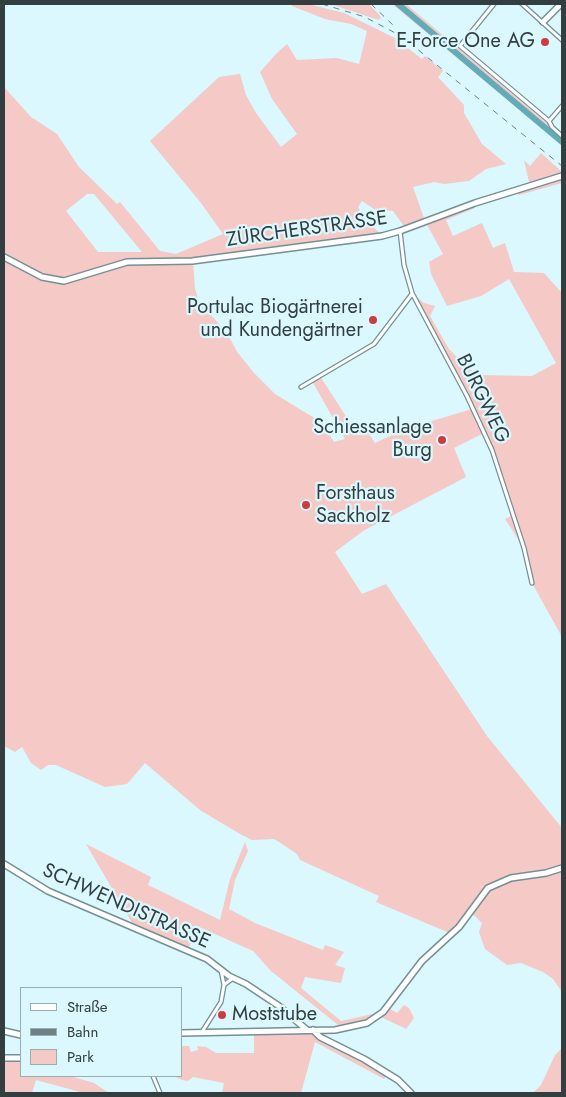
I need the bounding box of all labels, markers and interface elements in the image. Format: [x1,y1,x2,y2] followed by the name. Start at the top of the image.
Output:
[396,30,535,54] place label: E-Force One AG
[539,36,551,48] marker: E-Force One AG
[225,207,389,253] street label: ZÜRCHERSTRASSE
[187,296,363,343] place label: Portulac Biogärtnerei und Kundengärtner
[367,314,379,326] marker: Portulac Biogärtnerei und Kundengärtner
[450,351,514,447] street label: BURGWEG
[313,416,432,463] place label: Schiessanlage Burg
[436,434,448,446] marker: Schiessanlage Burg
[316,482,395,529] place label: Forsthaus Sackholz
[300,499,312,511] marker: Forsthaus Sackholz
[38,859,214,955] street label: SCHWENDISTRASSE
[20,987,182,1077] legend
[67,996,107,1018] text: Straße
[232,1003,317,1027] place label: Moststube
[216,1009,228,1021] marker: Moststube
[67,1021,98,1043] text: Bahn
[67,1046,94,1068] text: Park

